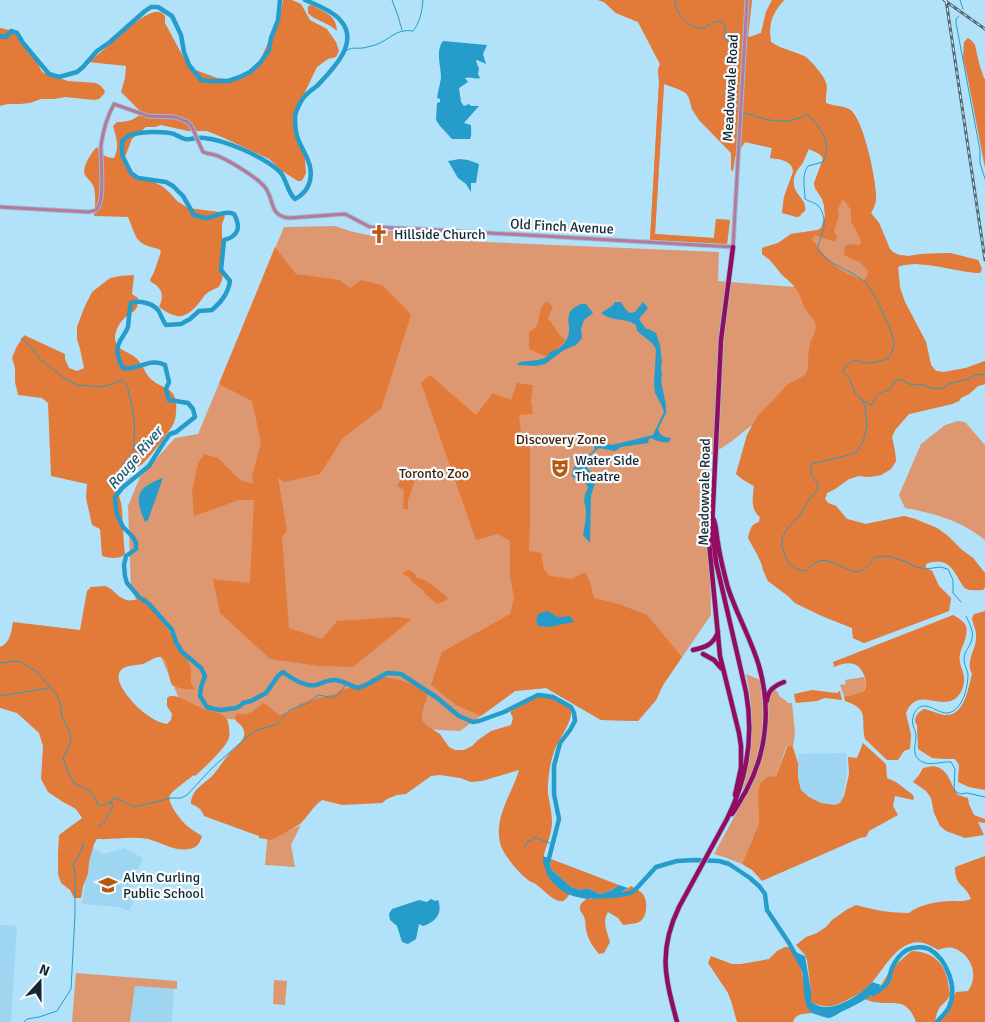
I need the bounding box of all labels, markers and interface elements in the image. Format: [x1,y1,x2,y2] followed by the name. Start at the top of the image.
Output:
[719,34,742,142] street label: Meadowvale Road
[510,215,614,238] street label: Old Finch Avenue
[368,223,390,245] church icon: Hillside Church
[394,226,486,243] place label: Hillside Church
[104,421,168,493] water label: Rouge River
[516,431,606,448] park label: Discovery Zone
[695,438,714,546] street label: Meadowvale Road
[575,452,639,485] place label: Water Side Theatre
[549,457,571,479] theatre icon: Water Side Theatre
[399,465,469,482] park label: Toronto Zoo
[123,869,204,902] place label: Alvin Curling Public School
[97,874,119,896] school or university icon: Alvin Curling Public School
[15,957,65,1007] north arrow
[37,961,52,980] text: N

